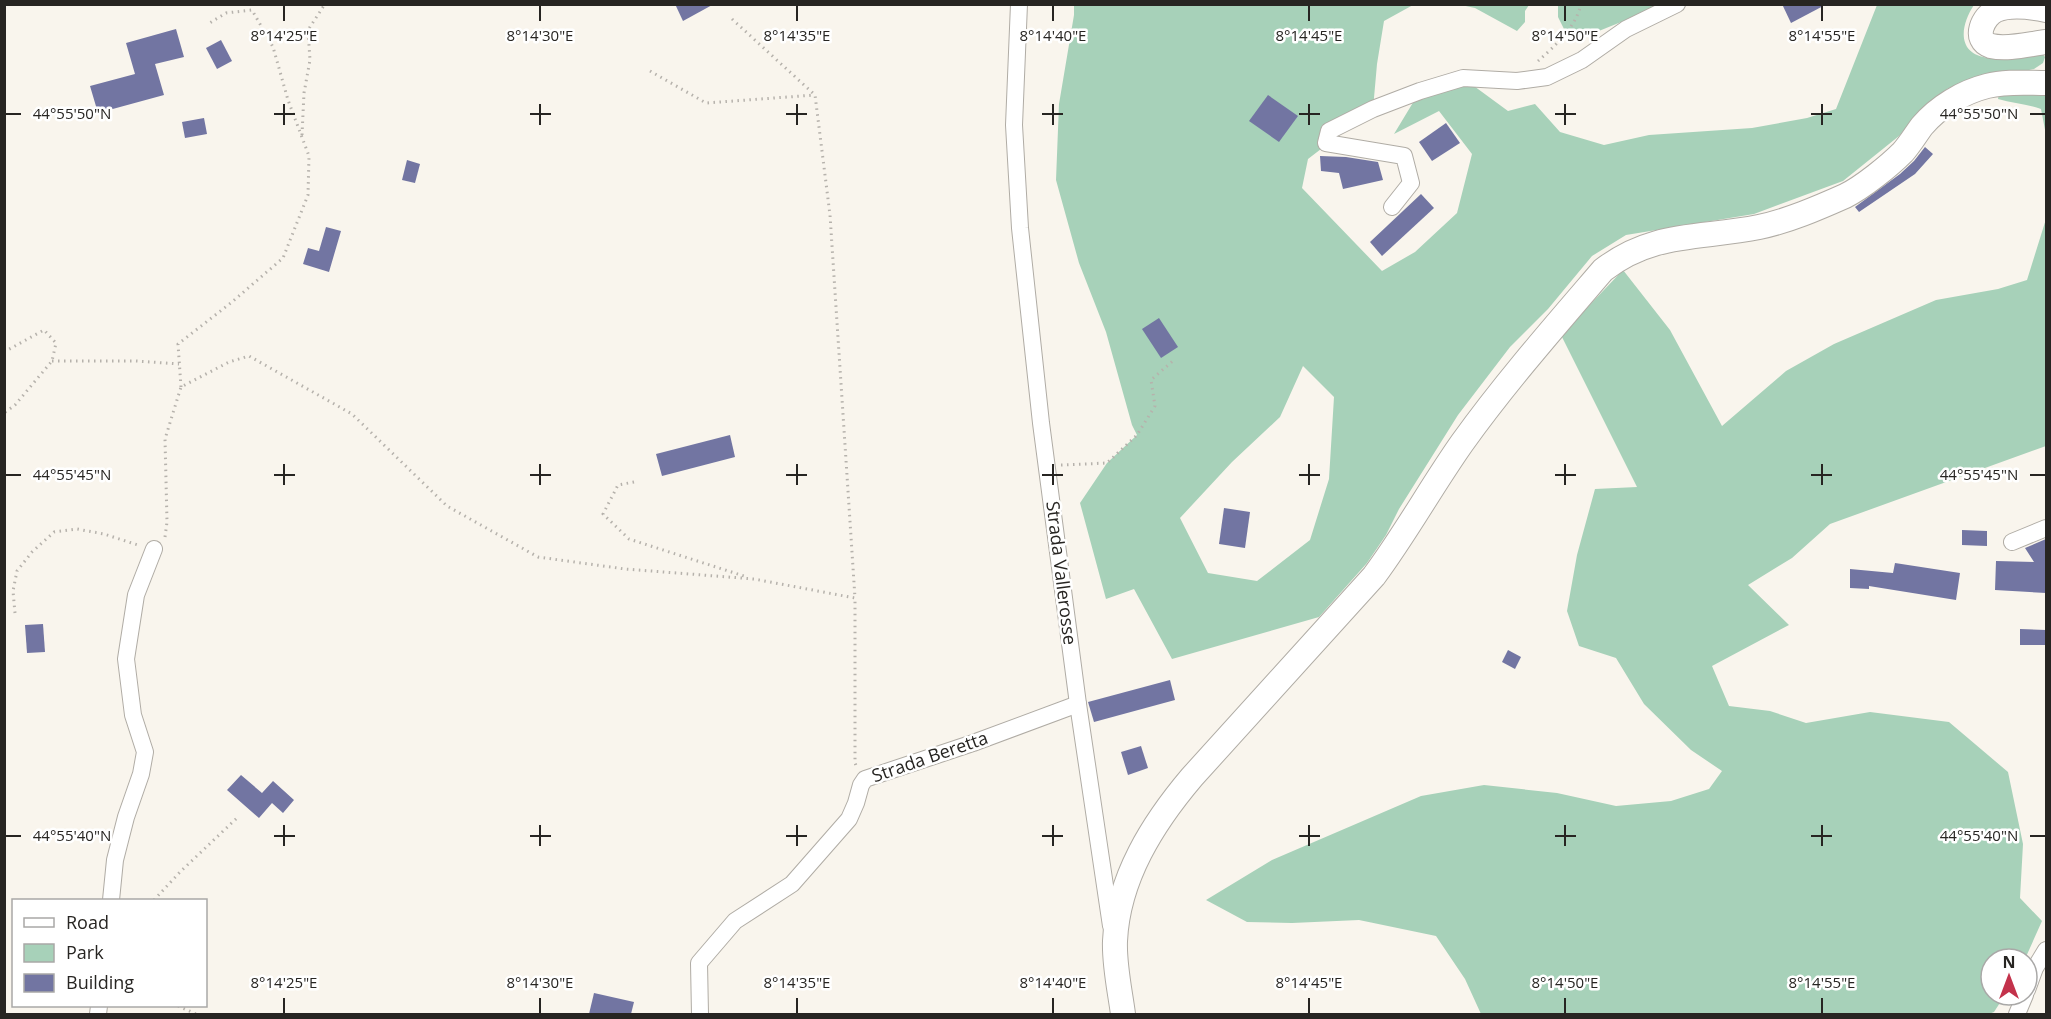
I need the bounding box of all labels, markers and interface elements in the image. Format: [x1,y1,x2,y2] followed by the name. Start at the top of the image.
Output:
[251,25,317,45] text: 8°14'25"E
[507,25,573,45] text: 8°14'30"E
[764,25,830,45] text: 8°14'35"E
[1020,25,1086,45] text: 8°14'40"E
[1276,25,1342,45] text: 8°14'45"E
[1532,25,1598,45] text: 8°14'50"E
[1789,25,1855,45] text: 8°14'55"E
[33,103,111,123] text: 44°55'50"N
[1940,103,2018,123] text: 44°55'50"N
[33,464,111,484] text: 44°55'45"N
[1940,464,2018,484] text: 44°55'45"N
[1041,500,1083,646] street label: Strada Vallerosse
[868,725,991,787] street label: Strada Beretta
[33,825,111,845] text: 44°55'40"N
[1940,825,2018,845] text: 44°55'40"N
[12,899,207,1007] legend
[66,910,109,934] text: Road
[66,940,104,964] text: Park
[1979,947,2039,1007] north arrow
[2002,951,2016,973] text: N
[66,970,134,994] text: Building
[251,972,317,992] text: 8°14'25"E
[507,972,573,992] text: 8°14'30"E
[764,972,830,992] text: 8°14'35"E
[1020,972,1086,992] text: 8°14'40"E
[1276,972,1342,992] text: 8°14'45"E
[1532,972,1598,992] text: 8°14'50"E
[1789,972,1855,992] text: 8°14'55"E

